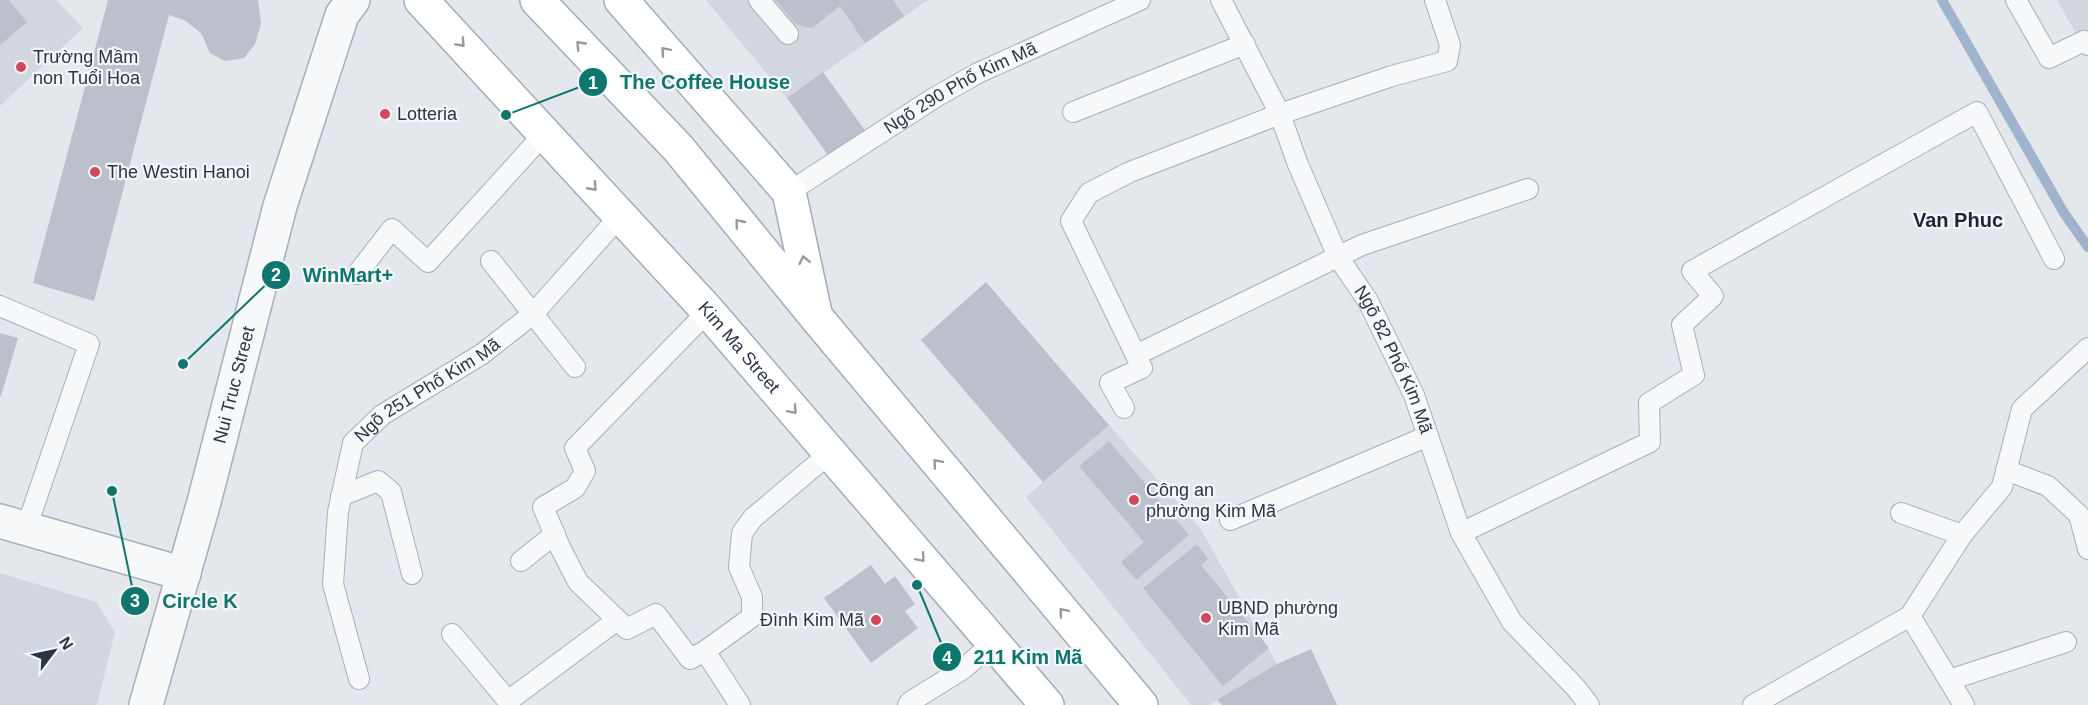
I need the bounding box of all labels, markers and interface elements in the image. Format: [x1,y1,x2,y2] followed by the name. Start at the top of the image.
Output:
[454,36,465,47] one-way arrow
[880,38,1041,138] street label: Ngõ 290 Phố Kim Mã
[576,42,587,52] one-way arrow
[33,47,141,88] place label: Trường Mầm non Tuổi Hoa
[661,47,672,58] one-way arrow
[14,60,28,74] marker: Trường Mầm non Tuổi Hoa
[578,63,802,101] callout: The Coffee House
[620,71,790,93] text: The Coffee House
[588,73,598,93] text: 1
[397,104,458,124] place label: Lotteria
[378,107,392,121] marker: Lotteria
[107,162,250,182] place label: The Westin Hanoi
[88,165,102,179] marker: The Westin Hanoi
[586,180,597,190] one-way arrow
[1913,209,2003,231] district label: Van Phuc
[735,219,746,230] one-way arrow
[798,255,811,265] one-way arrow
[261,256,405,294] callout: WinMart+
[303,264,393,286] text: WinMart+
[271,265,281,285] text: 2
[1350,282,1437,437] street label: Ngõ 82 Phố Kim Mã
[694,297,784,397] street label: Kim Ma Street
[209,324,259,446] street label: Nui Truc Street
[350,333,505,446] street label: Ngõ 251 Phố Kim Mã
[786,403,797,414] one-way arrow
[934,458,945,469] one-way arrow
[1146,480,1277,521] place label: Công an phường Kim Mã
[1127,493,1141,507] marker: Công an phường Kim Mã
[913,551,924,562] one-way arrow
[120,582,250,620] callout: Circle K
[162,590,238,612] text: Circle K
[130,591,140,611] text: 3
[1218,598,1338,639] place label: UBND phường Kim Mã
[1059,608,1070,619] one-way arrow
[760,610,865,630] place label: Đình Kim Mã
[1199,611,1213,625] marker: UBND phường Kim Mã
[869,613,883,627] marker: Đình Kim Mã
[24,621,84,681] north arrow
[56,634,77,653] text: N
[932,638,1095,676] callout: 211 Kim Mã
[974,646,1083,668] text: 211 Kim Mã
[942,648,952,668] text: 4

